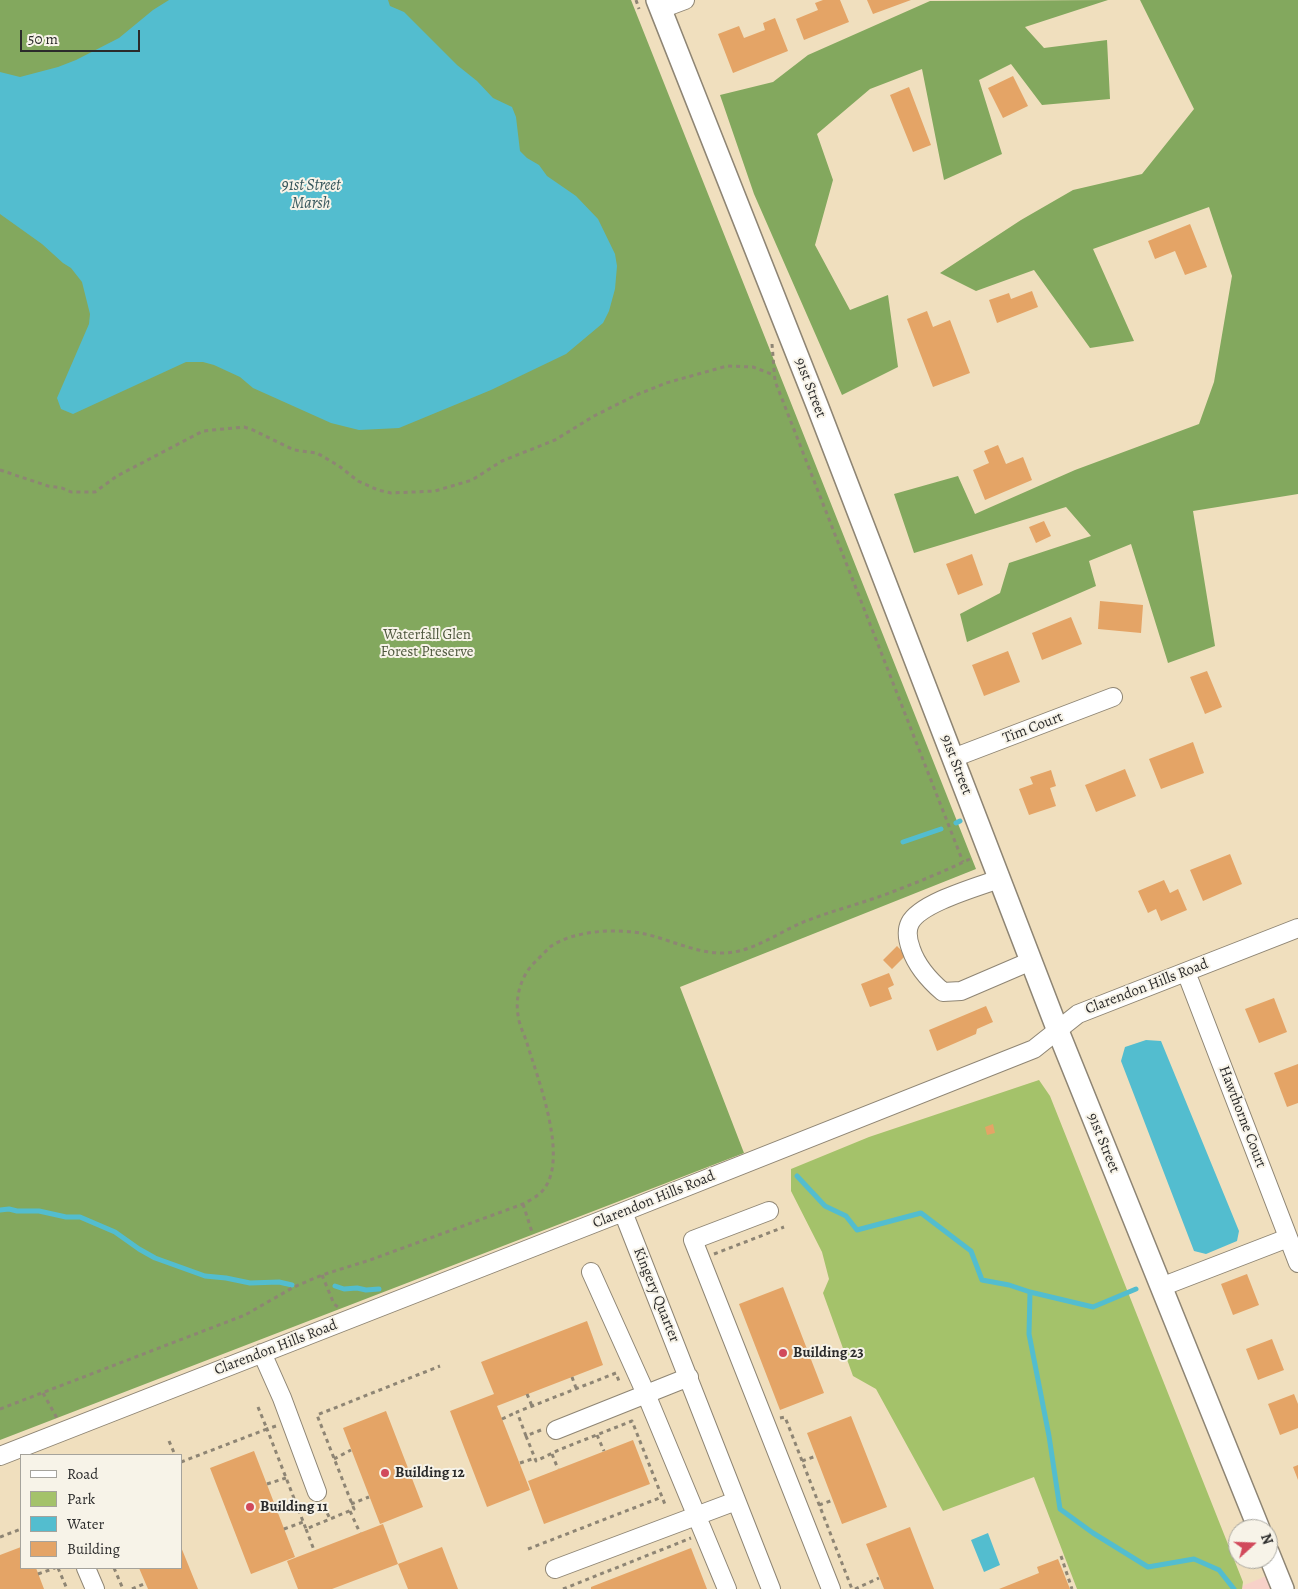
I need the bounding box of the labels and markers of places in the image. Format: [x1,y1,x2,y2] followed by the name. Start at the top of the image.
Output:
[793,1344,864,1362] place label: Building 23
[777,1347,789,1359] marker: Building 23
[395,1464,465,1482] place label: Building 12
[379,1467,391,1479] marker: Building 12
[260,1498,328,1516] place label: Building 11
[244,1501,256,1513] marker: Building 11

